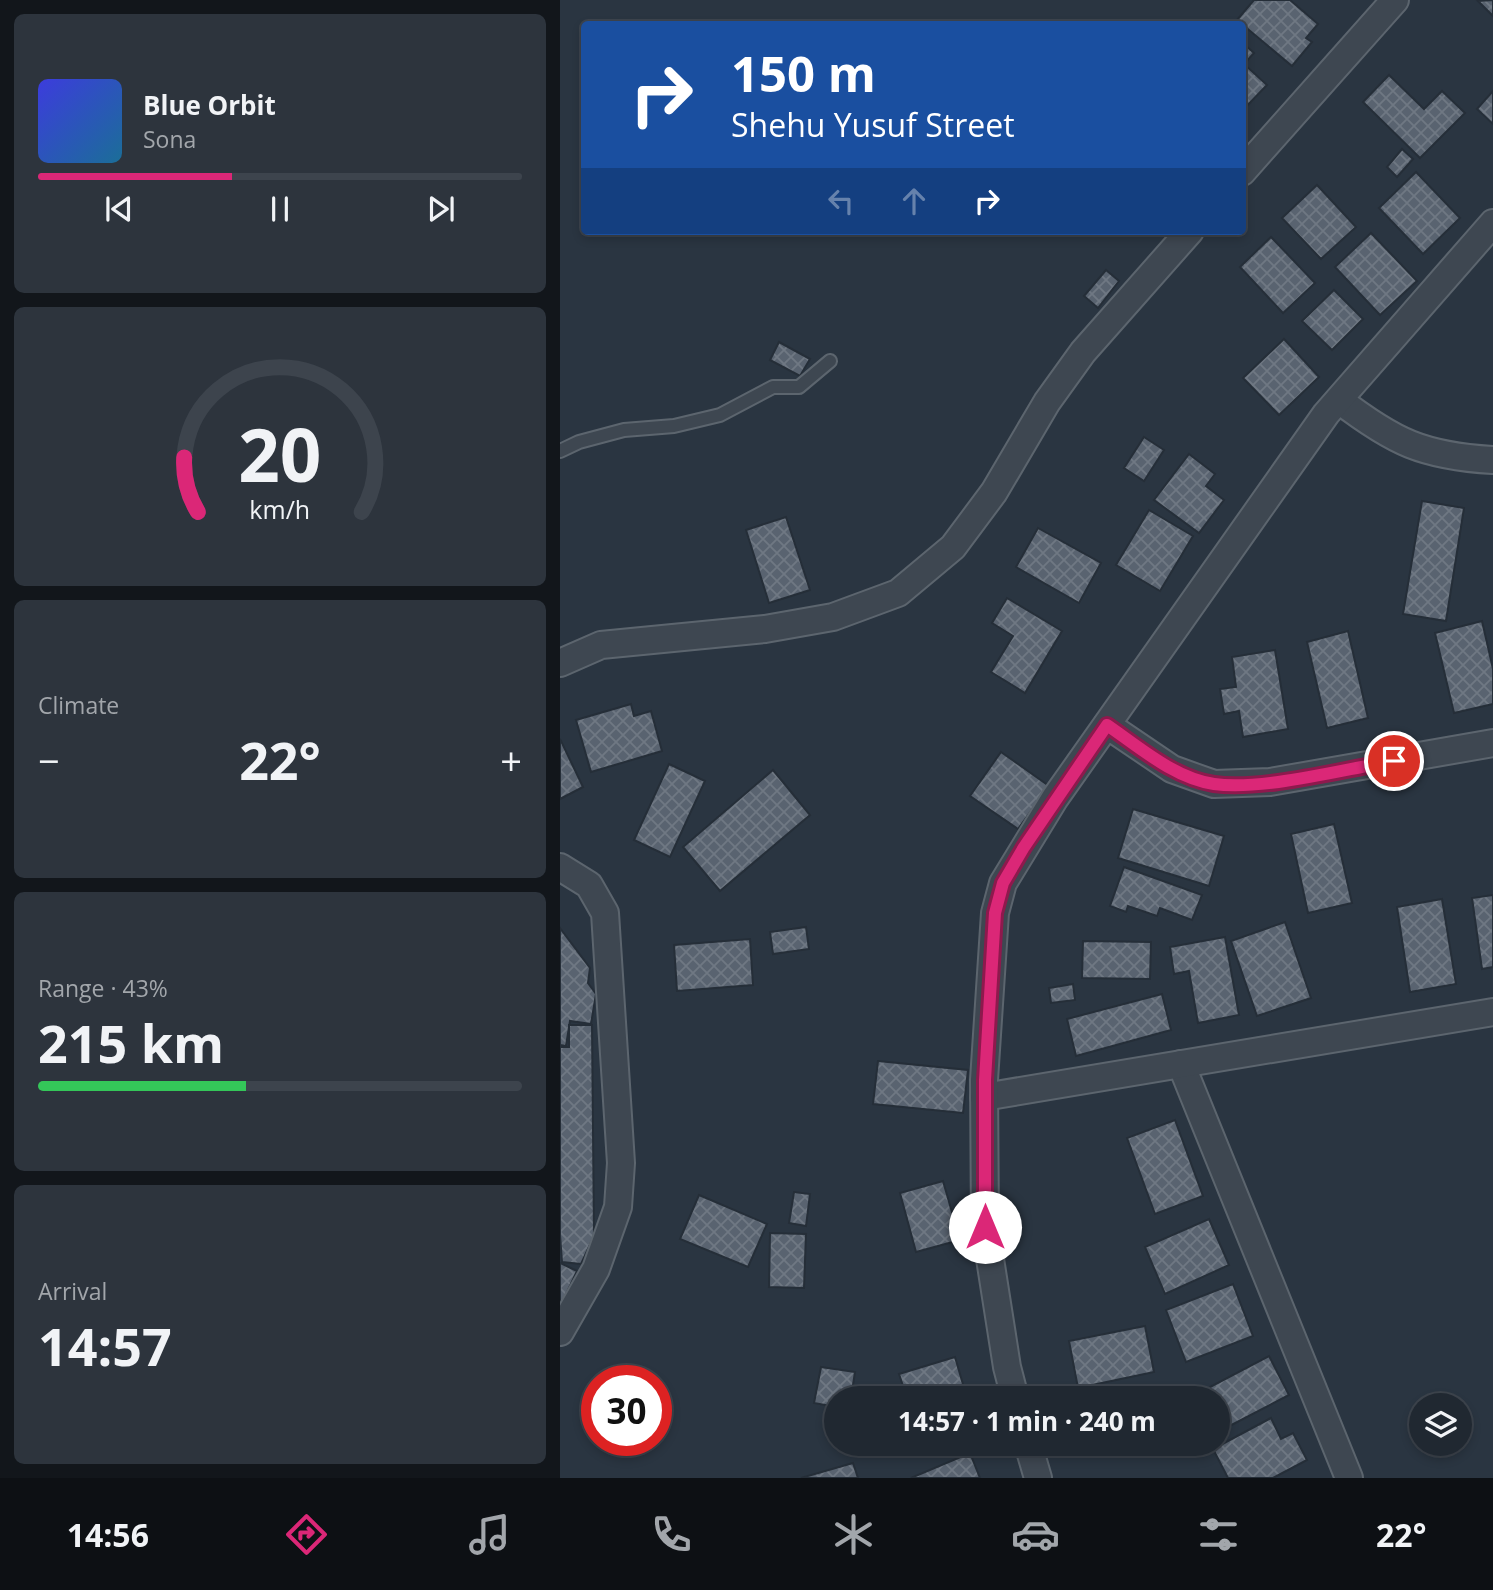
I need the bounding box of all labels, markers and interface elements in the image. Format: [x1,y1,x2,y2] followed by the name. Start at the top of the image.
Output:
[731,40,876,106] text: 150 m
[616,49,707,140] icon: right
[143,87,276,123] text: Blue Orbit
[731,103,1015,146] text: Shehu Yusuf Street
[143,123,196,155] text: Sona
[822,182,860,220] icon: left
[895,182,933,220] icon: ahead
[968,182,1006,220] icon: right
[100,190,138,228] icon: previous
[261,190,299,228] icon: pause
[422,190,460,228] icon: next
[238,405,322,504] text: 20
[250,492,310,526] text: km/h
[38,689,119,721] text: Climate
[239,724,321,795] text: 22°
[1364,731,1424,791] pin
[38,734,60,786] text: −
[500,734,522,786] text: +
[1375,742,1413,780] icon: arrive
[38,972,168,1004] text: Range · 43%
[38,1007,224,1078] text: 215 km
[948,1190,1022,1264] position arrow
[38,1275,107,1307] text: Arrival
[38,1310,172,1381] text: 14:57
[581,1365,672,1456] speed limit sign: 30
[1409,1393,1472,1456] map controls
[1409,1393,1472,1456] button: layers
[898,1403,1156,1439] text: 14:57 · 1 min · 240 m
[282,1510,331,1559] icon: directions
[465,1510,514,1559] icon: music
[647,1510,696,1559] icon: phone
[829,1510,878,1559] icon: climate
[1011,1510,1060,1559] icon: car
[1194,1510,1243,1559] icon: filters
[67,1513,149,1556] text: 14:56
[1376,1513,1426,1556] text: 22°

